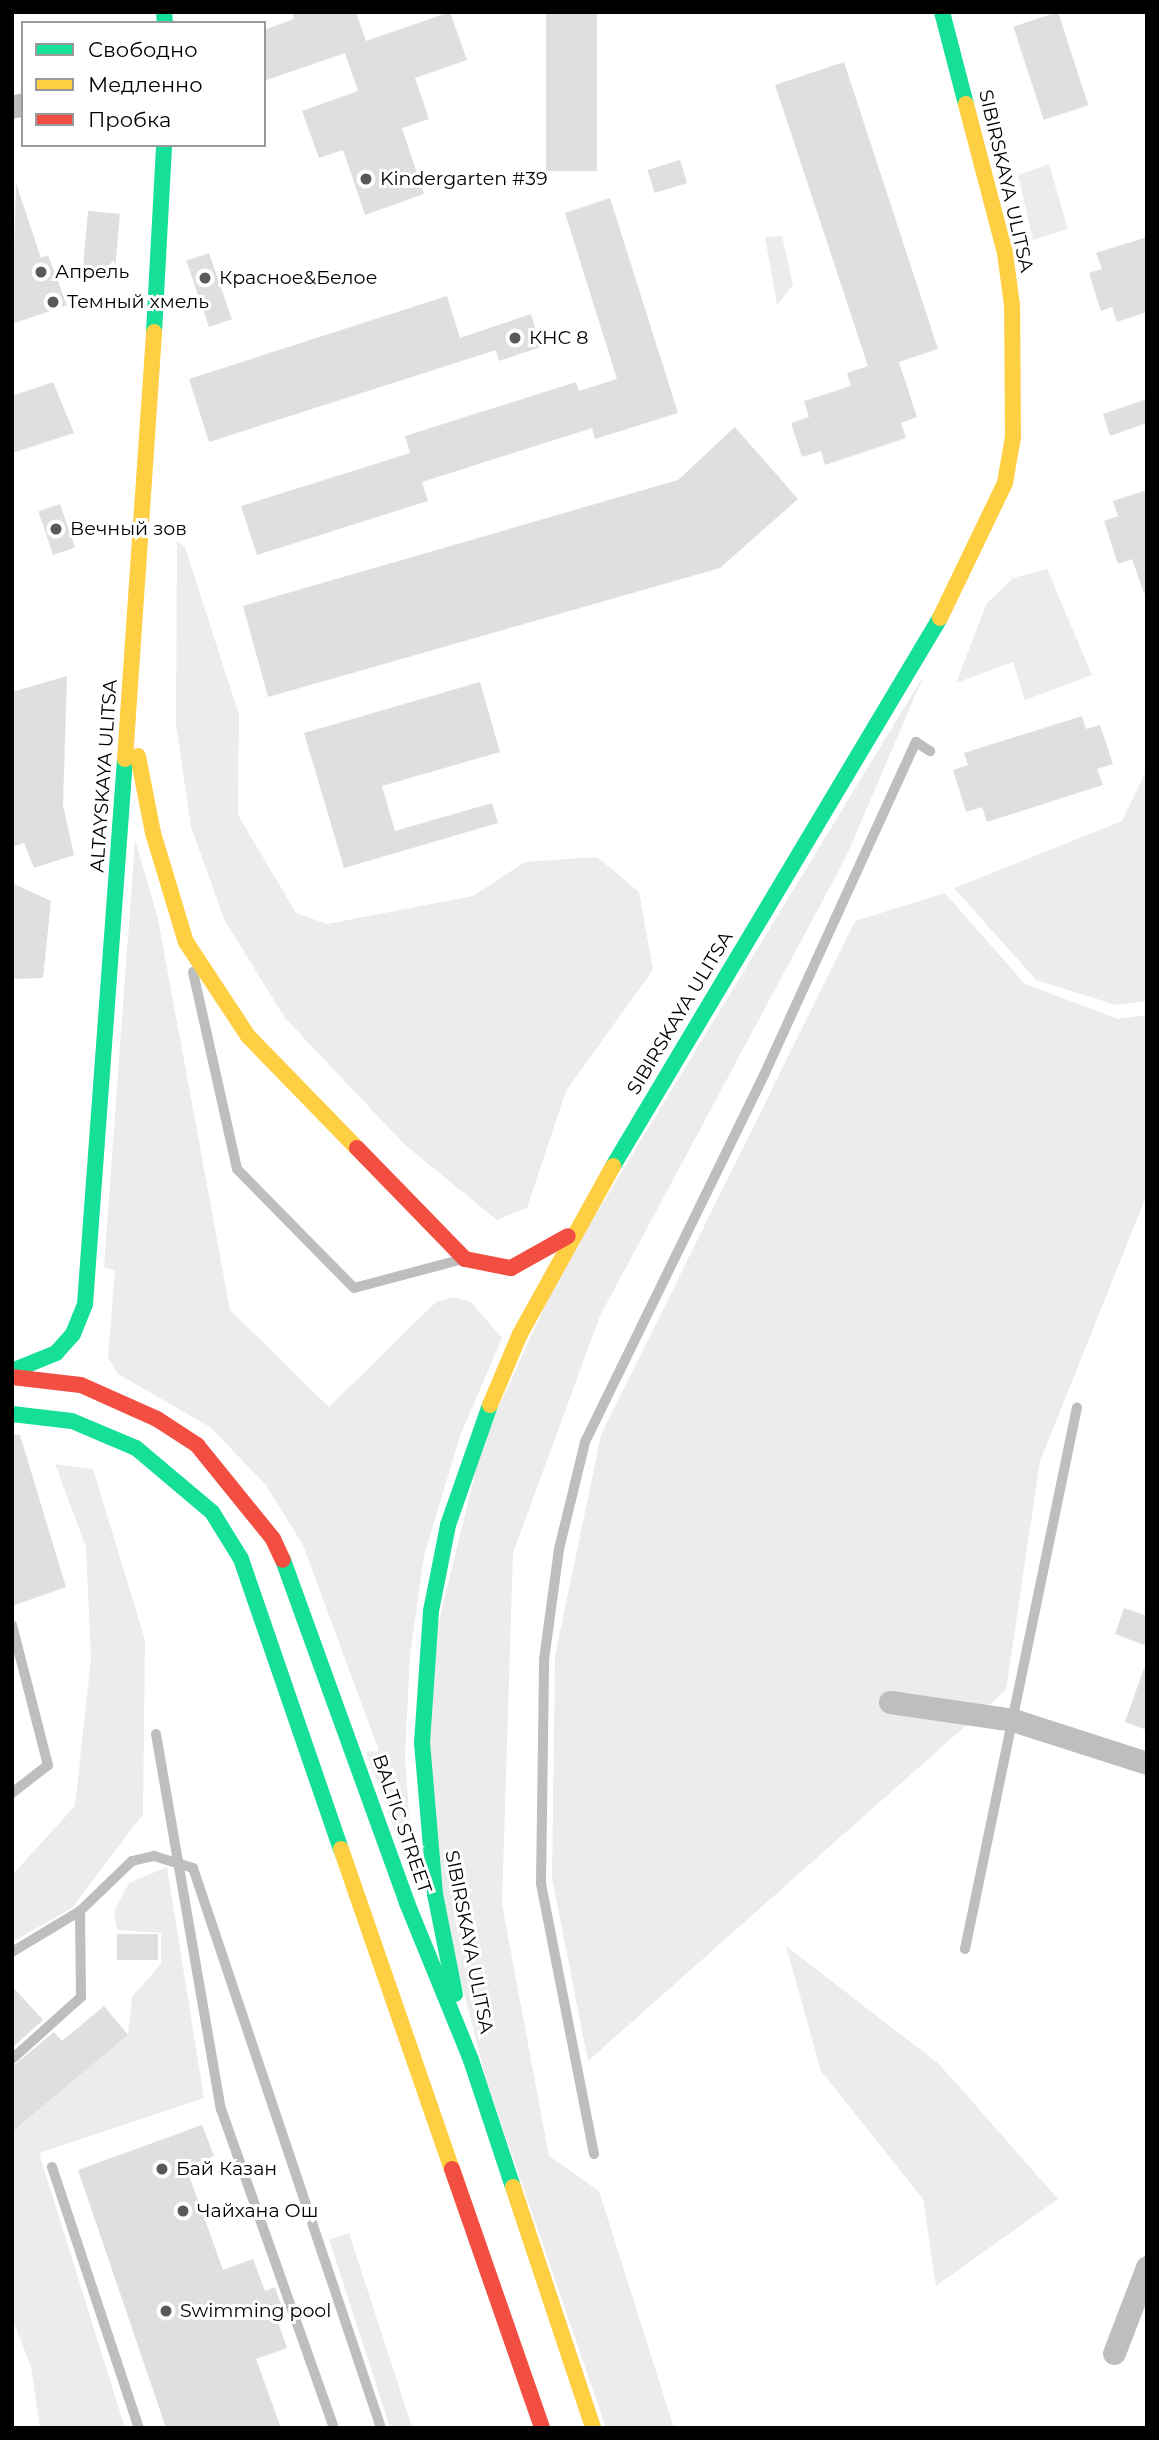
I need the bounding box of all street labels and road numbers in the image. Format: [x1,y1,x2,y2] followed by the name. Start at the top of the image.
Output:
[974,88,1038,274] street label: SIBIRSKAYA ULITSA
[86,679,122,873] street label: ALTAYSKAYA ULITSA
[622,927,738,1099] street label: SIBIRSKAYA ULITSA
[368,1752,436,1896] street label: BALTIC STREET
[440,1848,498,2036] street label: SIBIRSKAYA ULITSA

